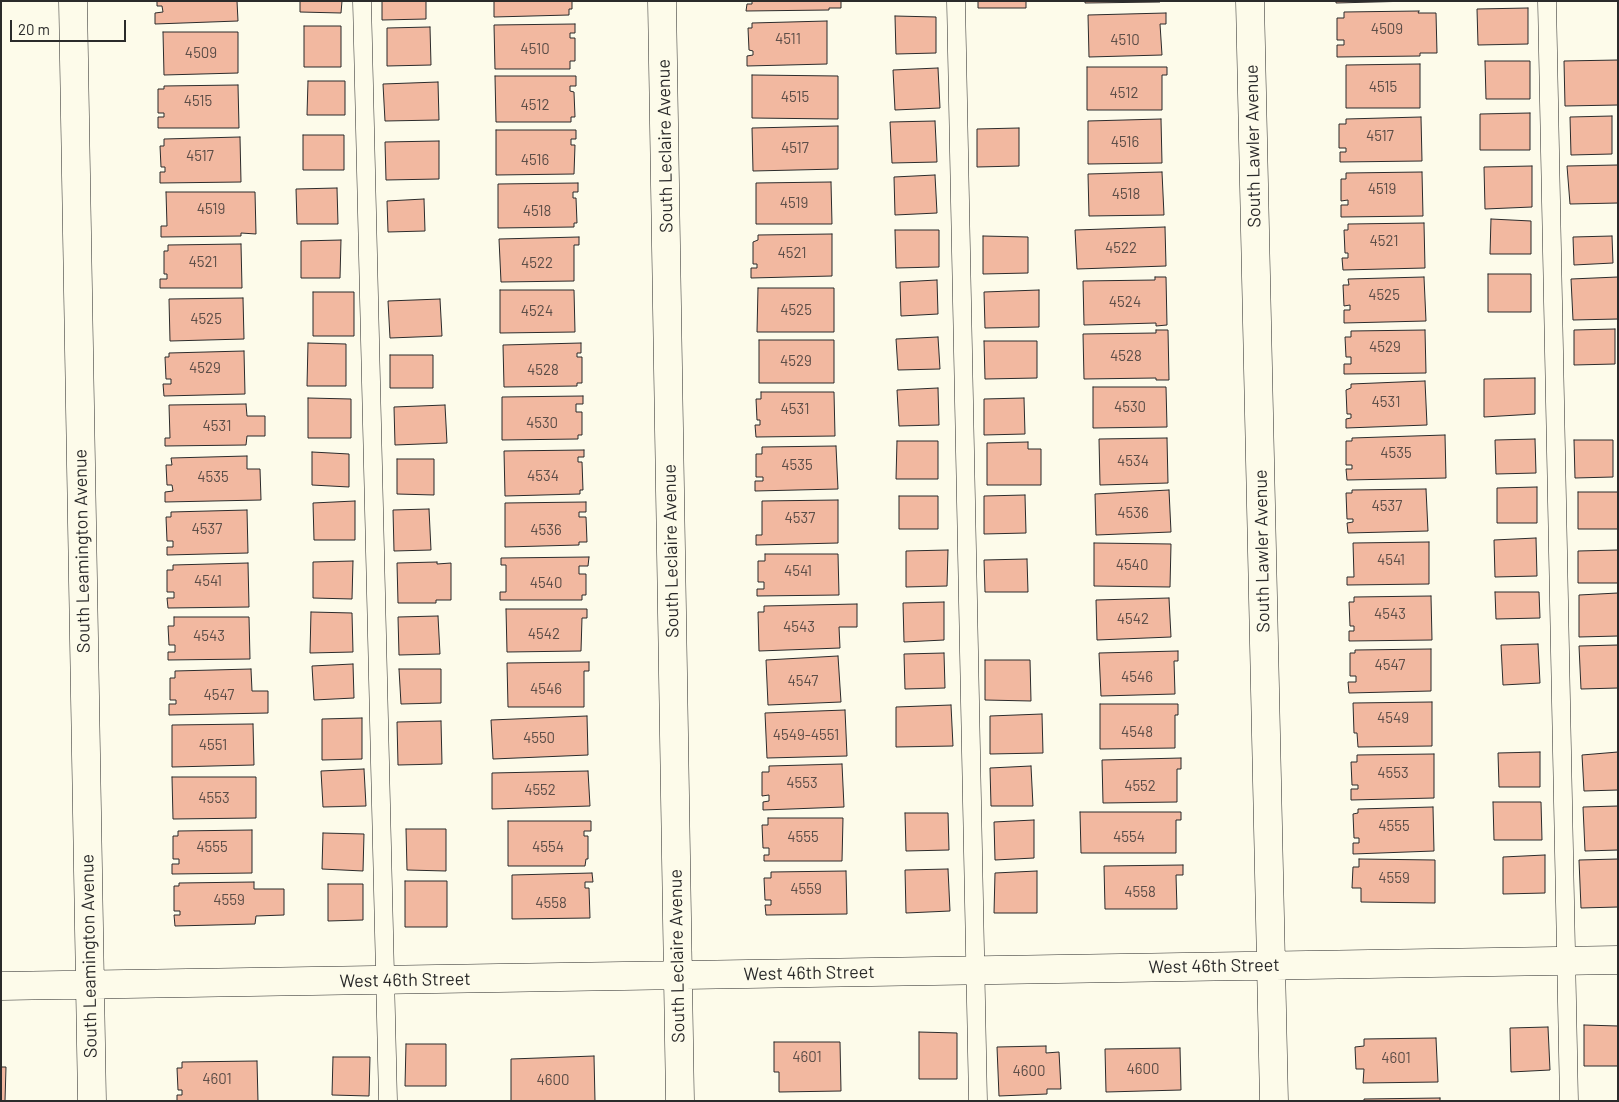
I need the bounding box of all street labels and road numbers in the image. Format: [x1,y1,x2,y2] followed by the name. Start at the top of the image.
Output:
[653,59,677,233] street label: South Leclaire Avenue
[1241,64,1265,228] street label: South Lawler Avenue
[69,449,95,653] street label: South Leamington Avenue
[659,464,683,638] street label: South Leclaire Avenue
[1250,469,1274,633] street label: South Lawler Avenue
[76,854,102,1058] street label: South Leamington Avenue
[665,869,689,1043] street label: South Leclaire Avenue
[1148,954,1280,978] street label: West 46th Street
[743,961,875,985] street label: West 46th Street
[339,968,471,992] street label: West 46th Street

